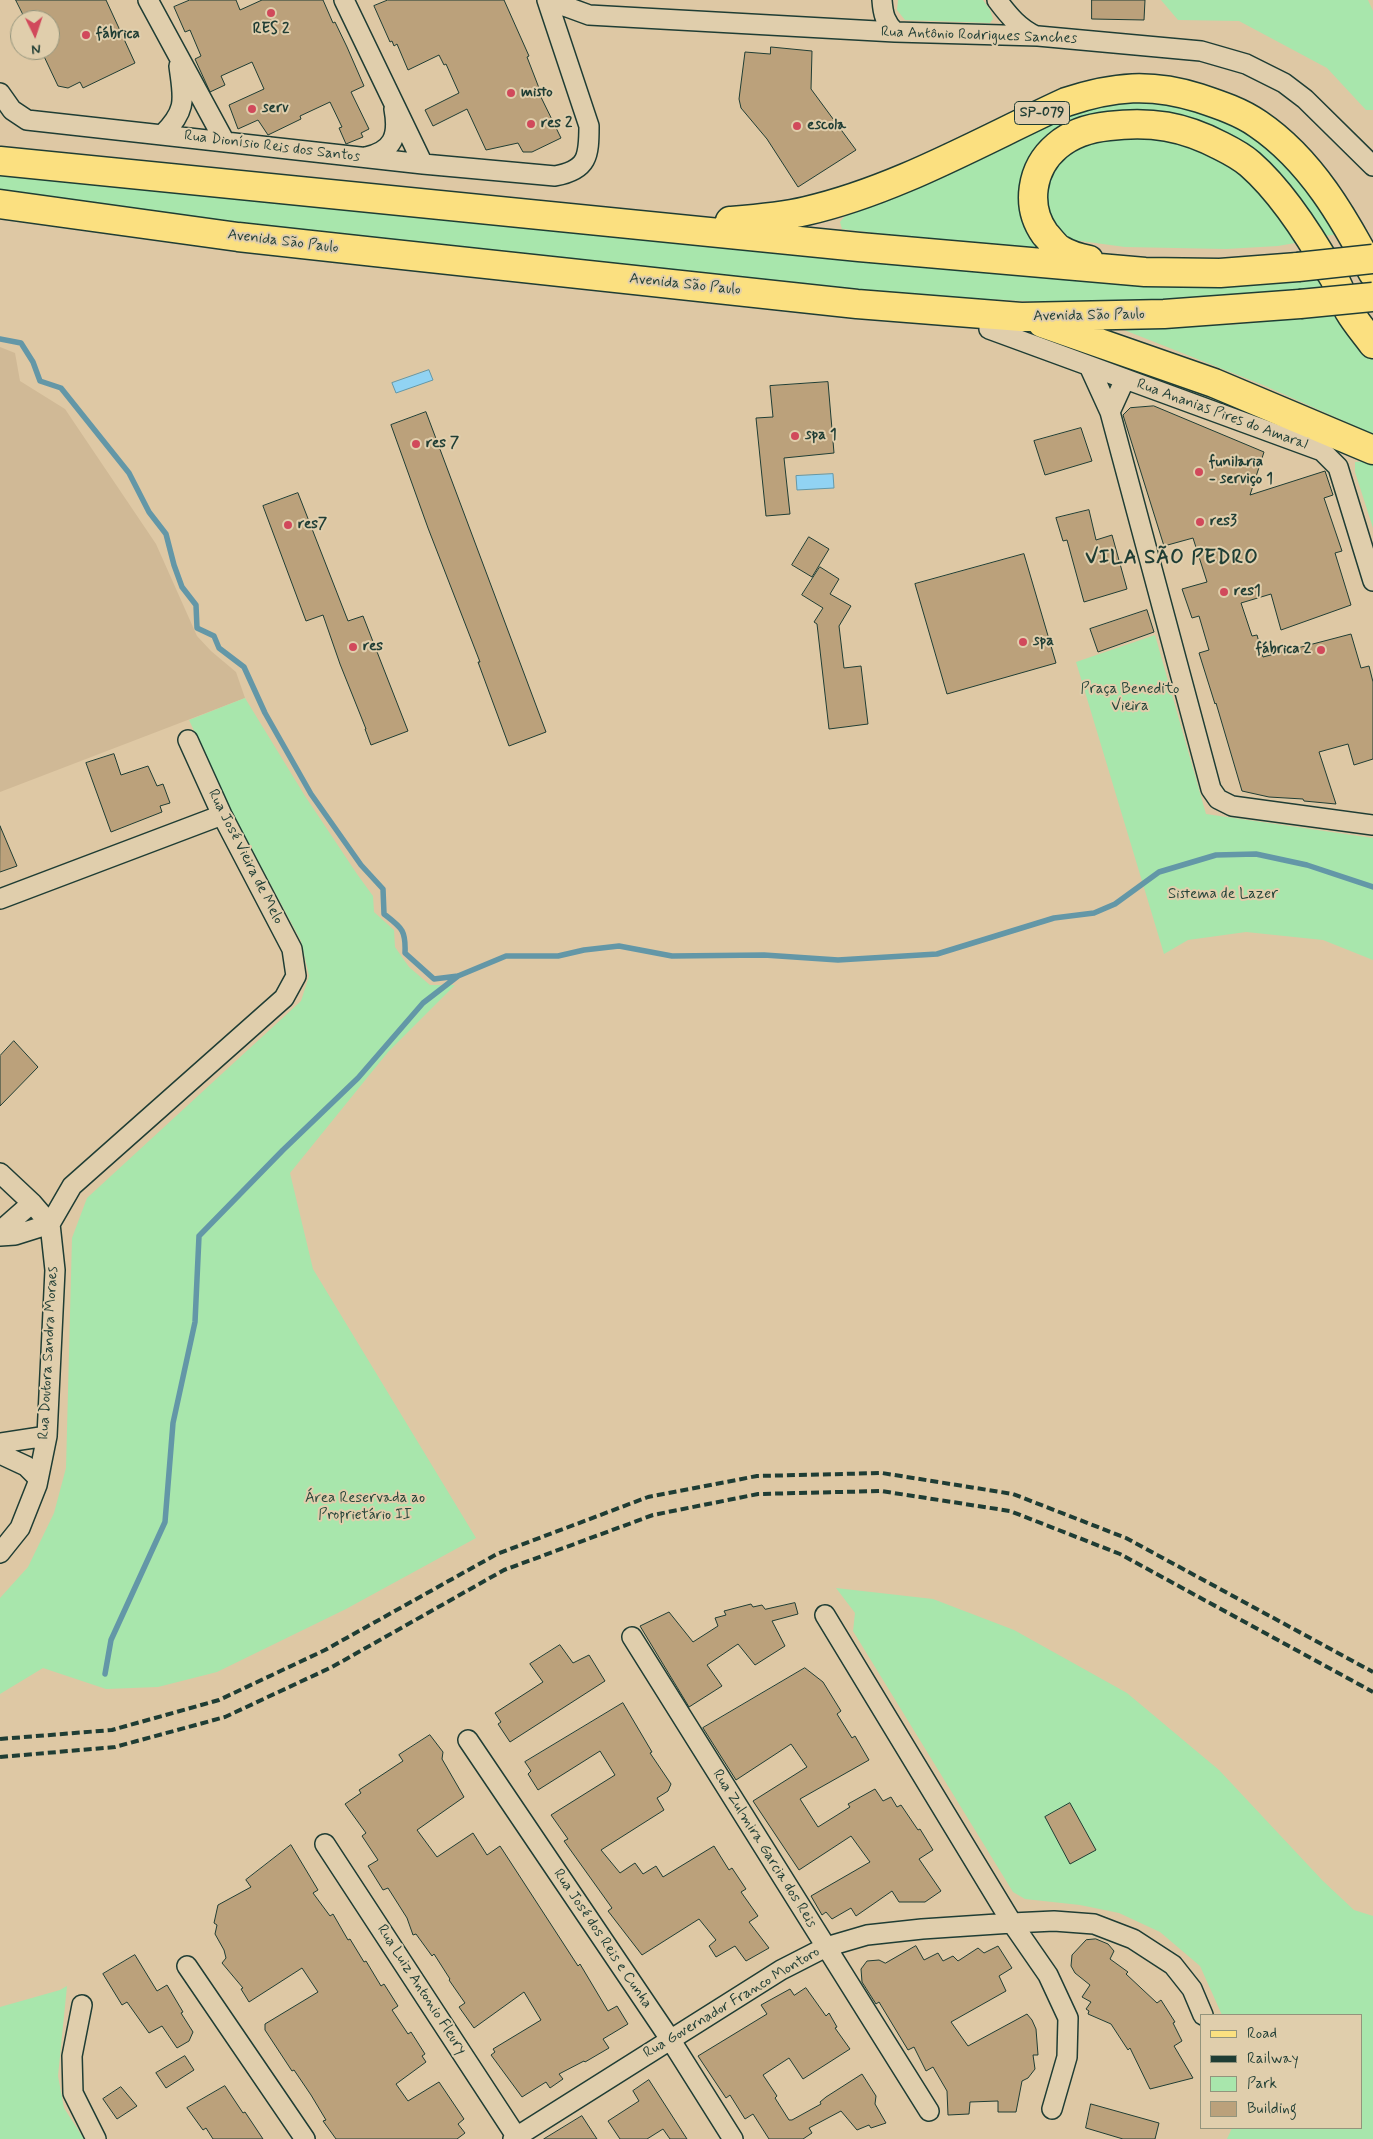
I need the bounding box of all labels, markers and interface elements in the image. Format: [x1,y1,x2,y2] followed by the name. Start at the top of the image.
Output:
[265,7,277,19] marker: RES 2
[10,10,60,60] north arrow
[253,21,289,39] place label: RES 2
[880,24,1078,48] street label: Rua Antônio Rodrigues Sanches
[96,26,140,44] place label: fábrica
[80,29,92,41] marker: fábrica
[31,40,41,58] text: N
[521,84,553,102] place label: misto
[505,87,517,99] marker: misto
[262,100,288,118] place label: serv
[1014,102,1070,125] road number: SP-079
[246,103,258,115] marker: serv
[541,115,572,133] place label: res 2
[807,117,846,135] place label: escola
[525,118,537,130] marker: res 2
[791,120,803,132] marker: escola
[183,127,361,167] street label: Rua Dionísio Reis dos Santos
[226,226,340,258] street label: Avenida São Paulo
[629,270,741,300] street label: Avenida São Paulo
[1033,306,1145,326] street label: Avenida São Paulo
[1134,376,1310,454] street label: Rua Ananias Pires do Amaral
[805,427,837,445] place label: spa 1
[789,430,801,442] marker: spa 1
[426,435,459,453] place label: res 7
[410,438,422,450] marker: res 7
[1209,454,1273,489] place label: funilaria - serviço 1
[1193,466,1205,478] marker: funilaria - serviço 1
[1210,513,1237,531] place label: res3
[298,516,327,534] place label: res7
[1194,516,1206,528] marker: res3
[282,519,294,531] marker: res7
[1084,547,1260,571] district label: VILA SÃO PEDRO
[1234,583,1261,601] place label: res1
[1218,586,1230,598] marker: res1
[1033,633,1054,651] place label: spa
[1017,636,1029,648] marker: spa
[363,638,383,656] place label: res
[347,641,359,653] marker: res
[1256,641,1311,659] place label: fábrica 2
[1315,644,1327,656] marker: fábrica 2
[1081,681,1179,716] park label: Praça Benedito Vieira
[203,787,287,927] street label: Rua José Vieira de Melo
[1168,886,1278,904] park label: Sistema de Lazer
[35,1266,63,1440] street label: Rua Doutora Sandra Moraes
[305,1490,425,1525] park label: Área Reservada ao Proprietário II
[708,1767,820,1931] street label: Rua Zulmira Garcia dos Reis
[549,1866,655,2012] street label: Rua José dos Reis e Cunha
[372,1922,470,2058] street label: Rua Luiz Antonio Fleury
[641,1943,823,2063] street label: Rua Governador Franco Montoro
[1200,2014,1363,2129] legend
[1247,2024,1277,2044] text: Road
[1247,2049,1299,2069] text: Railway
[1247,2074,1277,2094] text: Park
[1247,2099,1297,2119] text: Building

